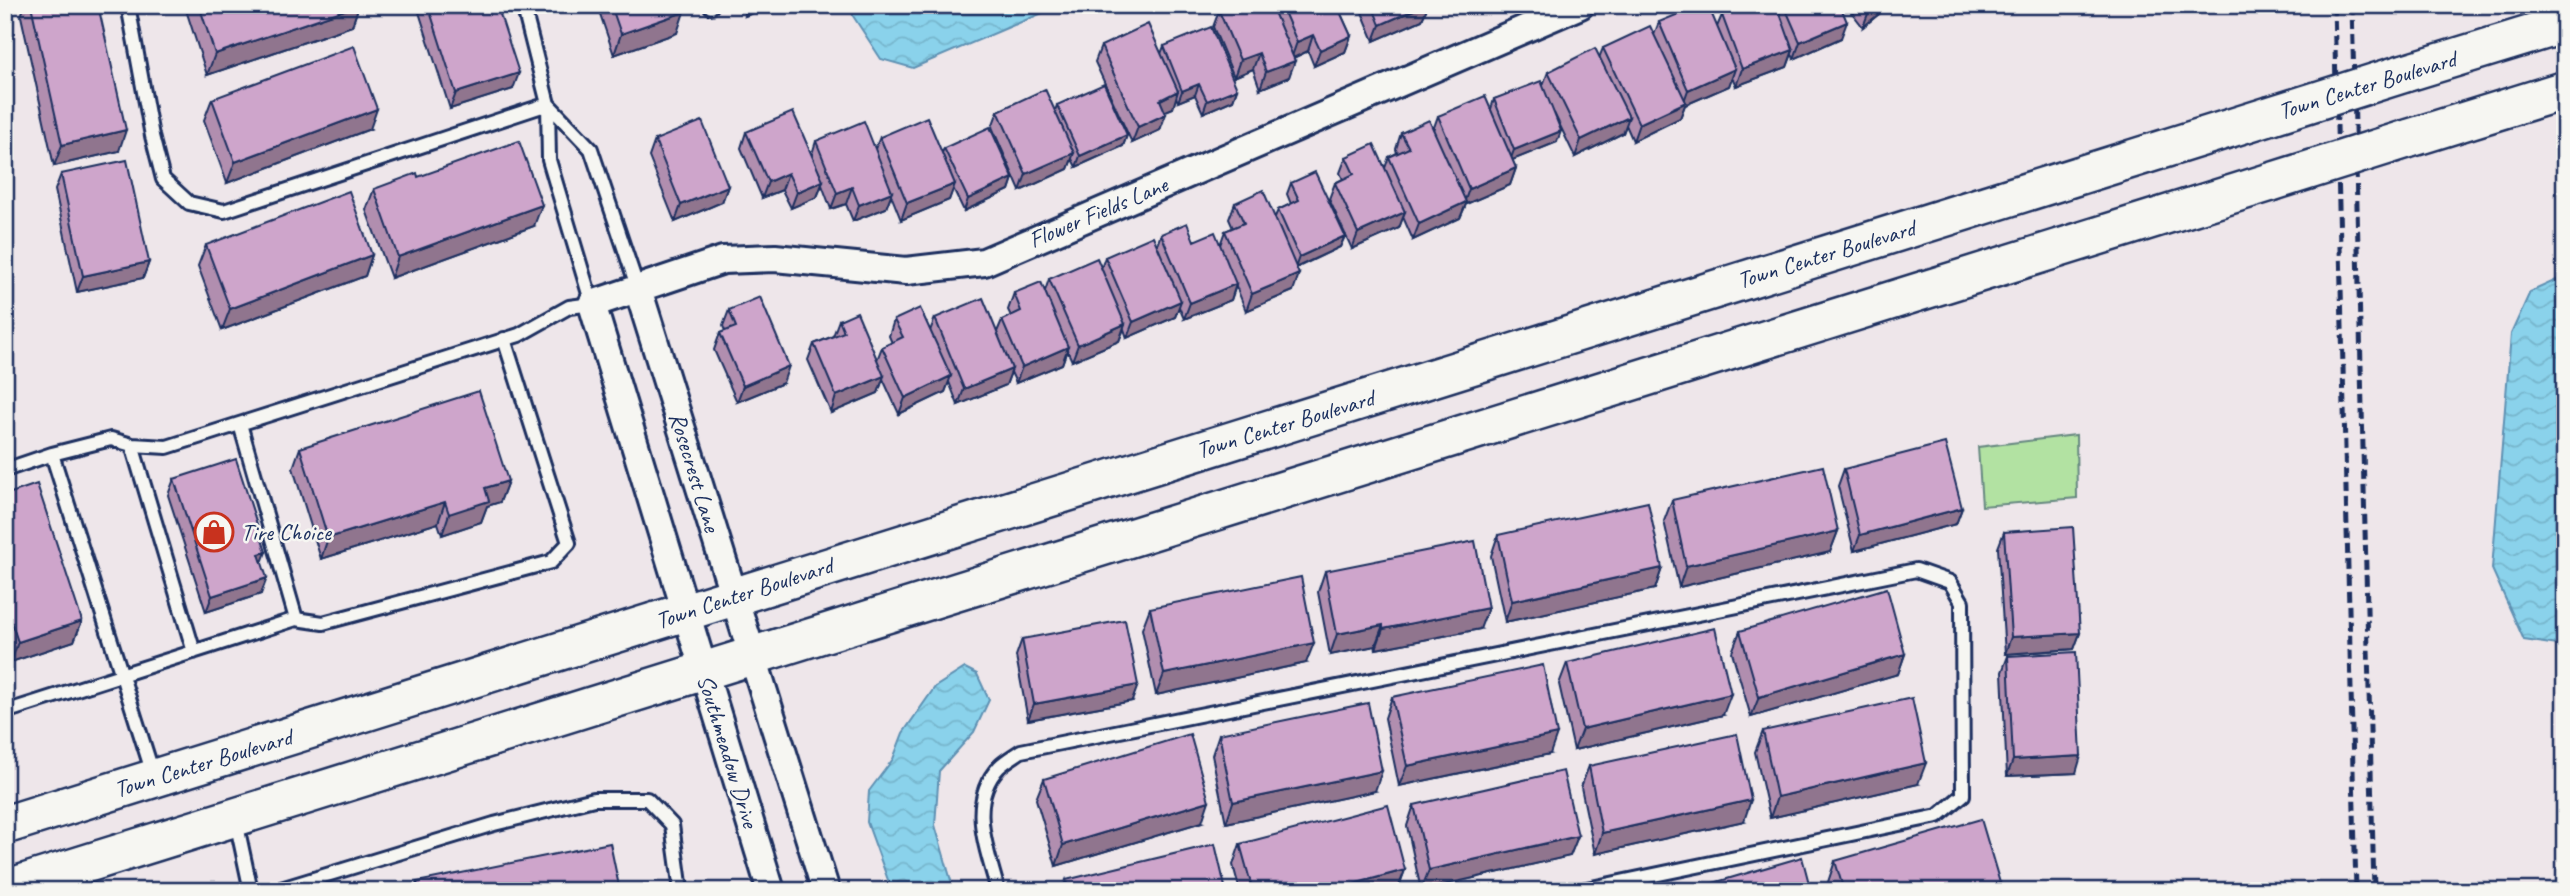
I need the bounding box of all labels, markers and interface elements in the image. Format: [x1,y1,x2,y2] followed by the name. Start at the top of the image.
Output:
[2274,43,2463,126] street label: Town Center Boulevard
[1024,168,1174,255] street label: Flower Fields Lane
[1733,212,1922,295] street label: Town Center Boulevard
[1192,382,1381,465] street label: Town Center Boulevard
[663,409,728,537] street label: Rosecrest Lane
[193,511,235,553] shop icon: Tire Choice
[241,517,333,547] place label: Tire Choice
[652,549,840,636] street label: Town Center Boulevard
[691,671,766,833] street label: Southmeadow Drive
[110,721,299,804] street label: Town Center Boulevard

